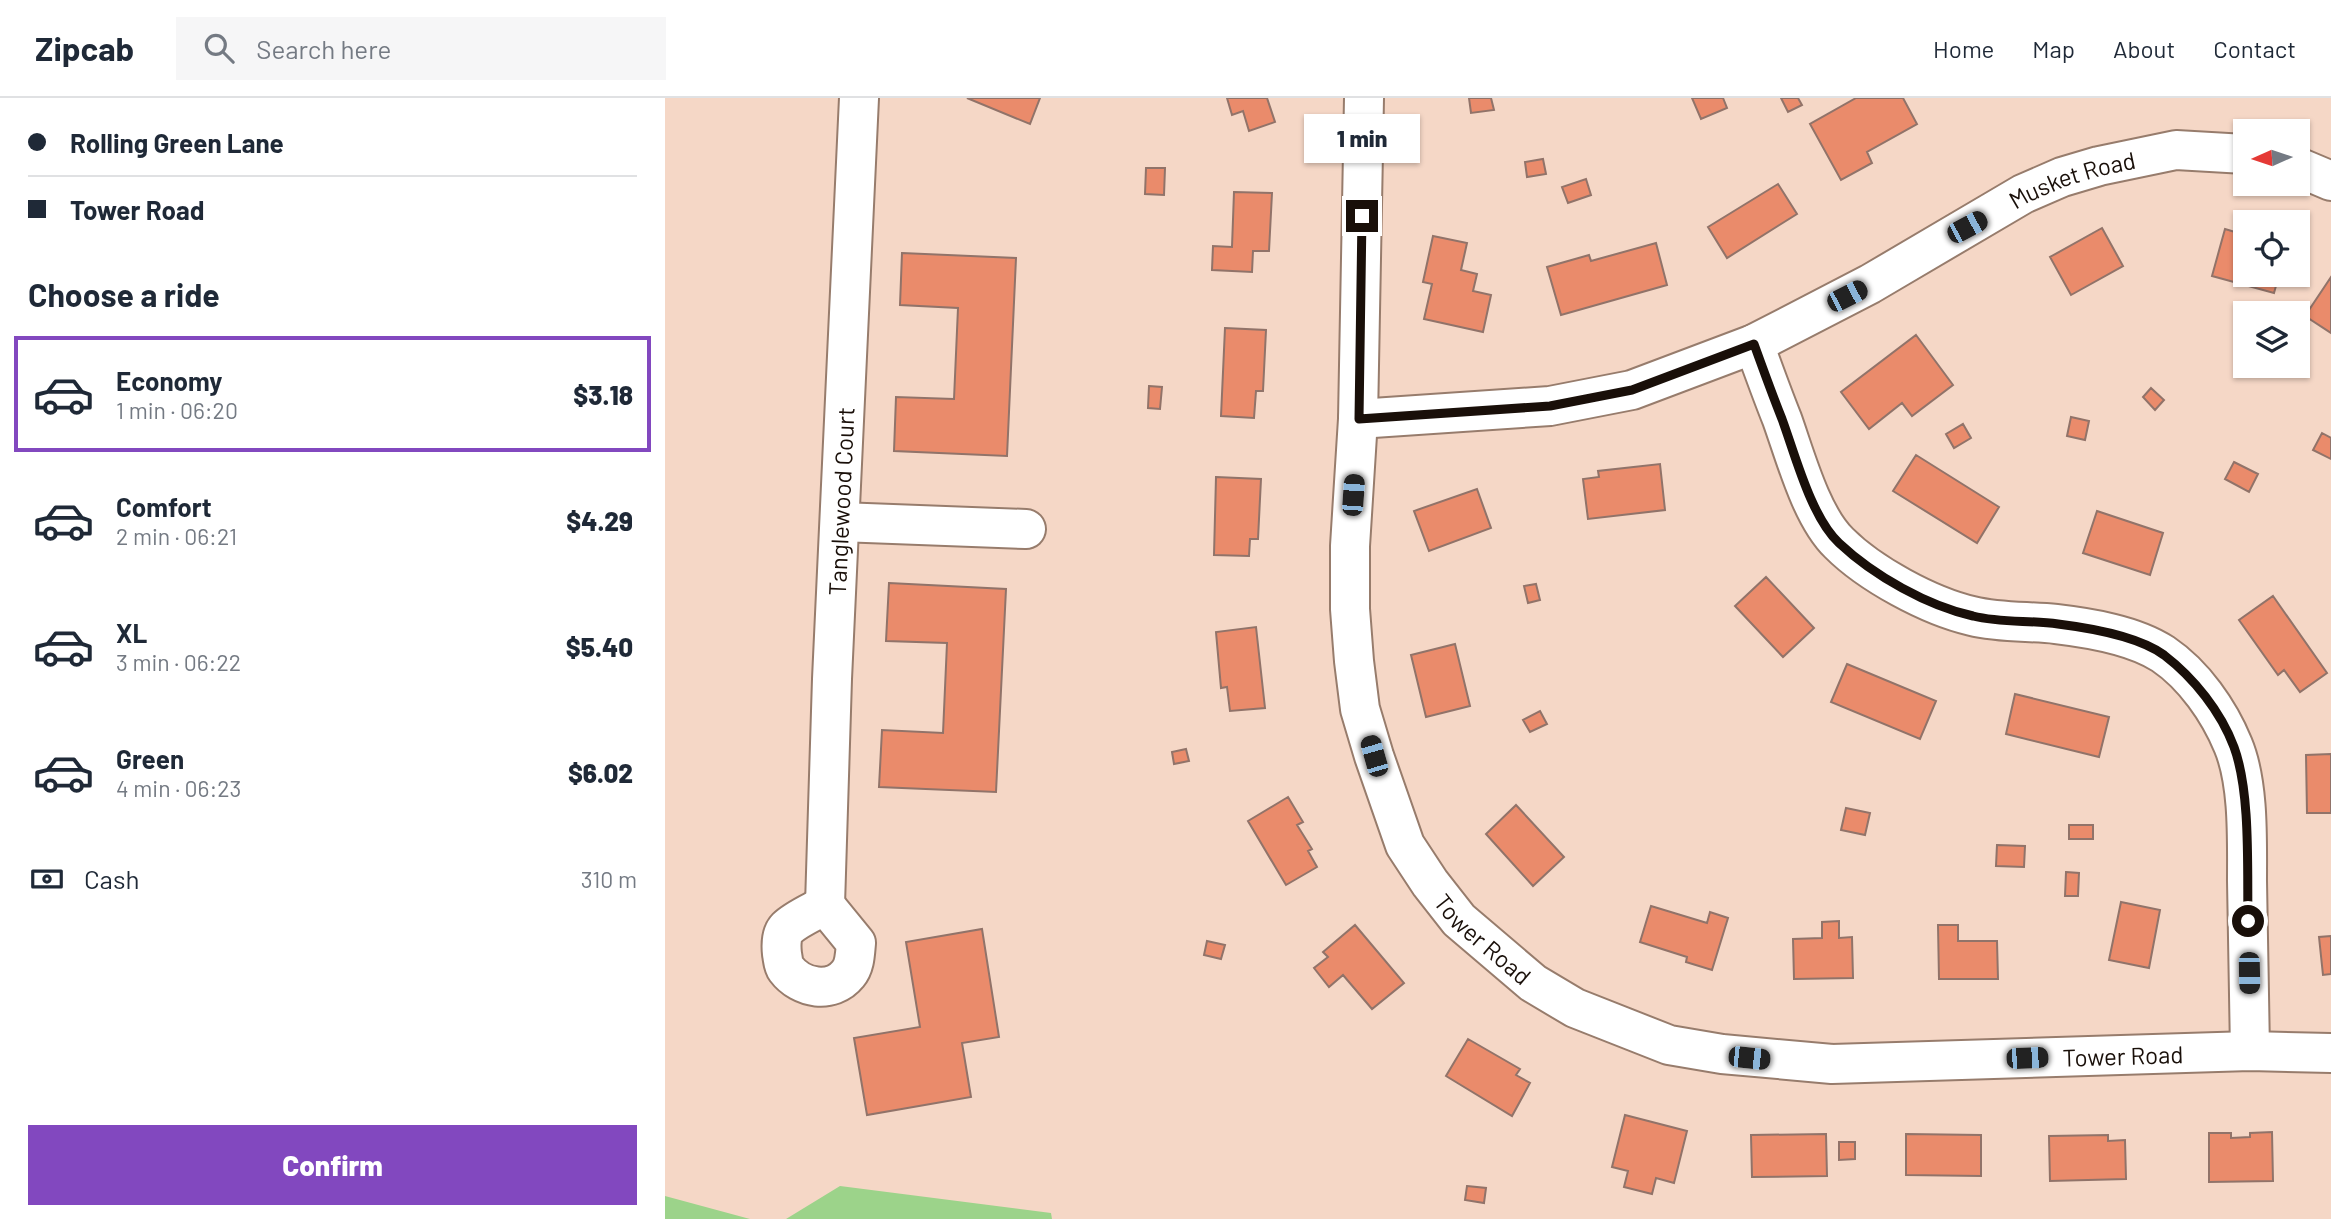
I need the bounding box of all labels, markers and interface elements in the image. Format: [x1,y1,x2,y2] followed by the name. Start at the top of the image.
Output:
[176,17,666,80] search box
[35,28,134,68] text: Zipcab
[200,29,238,67] icon: search
[256,33,391,64] text: Search here
[1933,34,1994,63] text: Home
[2032,34,2075,63] text: Map
[2113,34,2175,63] text: About
[2213,34,2296,63] text: Contact
[1304,115,1420,164] callout: 1 min
[2233,119,2310,196] north arrow
[2233,119,2310,378] map controls
[1337,124,1387,152] text: 1 min
[70,127,284,158] text: Rolling Green Lane
[2003,144,2138,214] street label: Musket Road
[70,194,204,225] text: Tower Road
[1346,200,1378,232] route end
[1944,208,1991,246] car
[2233,210,2310,287] button: locate
[28,275,220,313] text: Choose a ride
[1824,277,1871,315] car
[2233,301,2310,378] button: layers
[32,363,95,426] icon: car
[116,365,222,396] text: Economy
[573,379,633,410] text: $3.18
[116,396,238,424] text: 1 min · 06:20
[821,406,859,596] street label: Tanglewood Court
[1342,473,1365,517] car
[32,489,95,552] icon: car
[116,491,212,522] text: Comfort
[566,505,633,536] text: $4.29
[116,522,237,550] text: 2 min · 06:21
[32,615,95,678] icon: car
[116,617,147,648] text: XL
[566,631,633,662] text: $5.40
[116,648,241,676] text: 3 min · 06:22
[1359,733,1390,779] car
[32,741,95,804] icon: car
[116,743,184,774] text: Green
[568,757,633,788] text: $6.02
[116,774,241,802] text: 4 min · 06:23
[28,860,66,898] icon: cash
[84,863,139,894] text: Cash
[581,865,637,893] text: 310 m
[1429,887,1538,990] street label: Tower Road
[2232,905,2264,937] route start
[2239,952,2260,994] car
[2062,1039,2184,1071] street label: Tower Road
[1728,1045,1771,1071] car
[2006,1047,2049,1069] car
[28,1125,637,1205] button: Confirm

